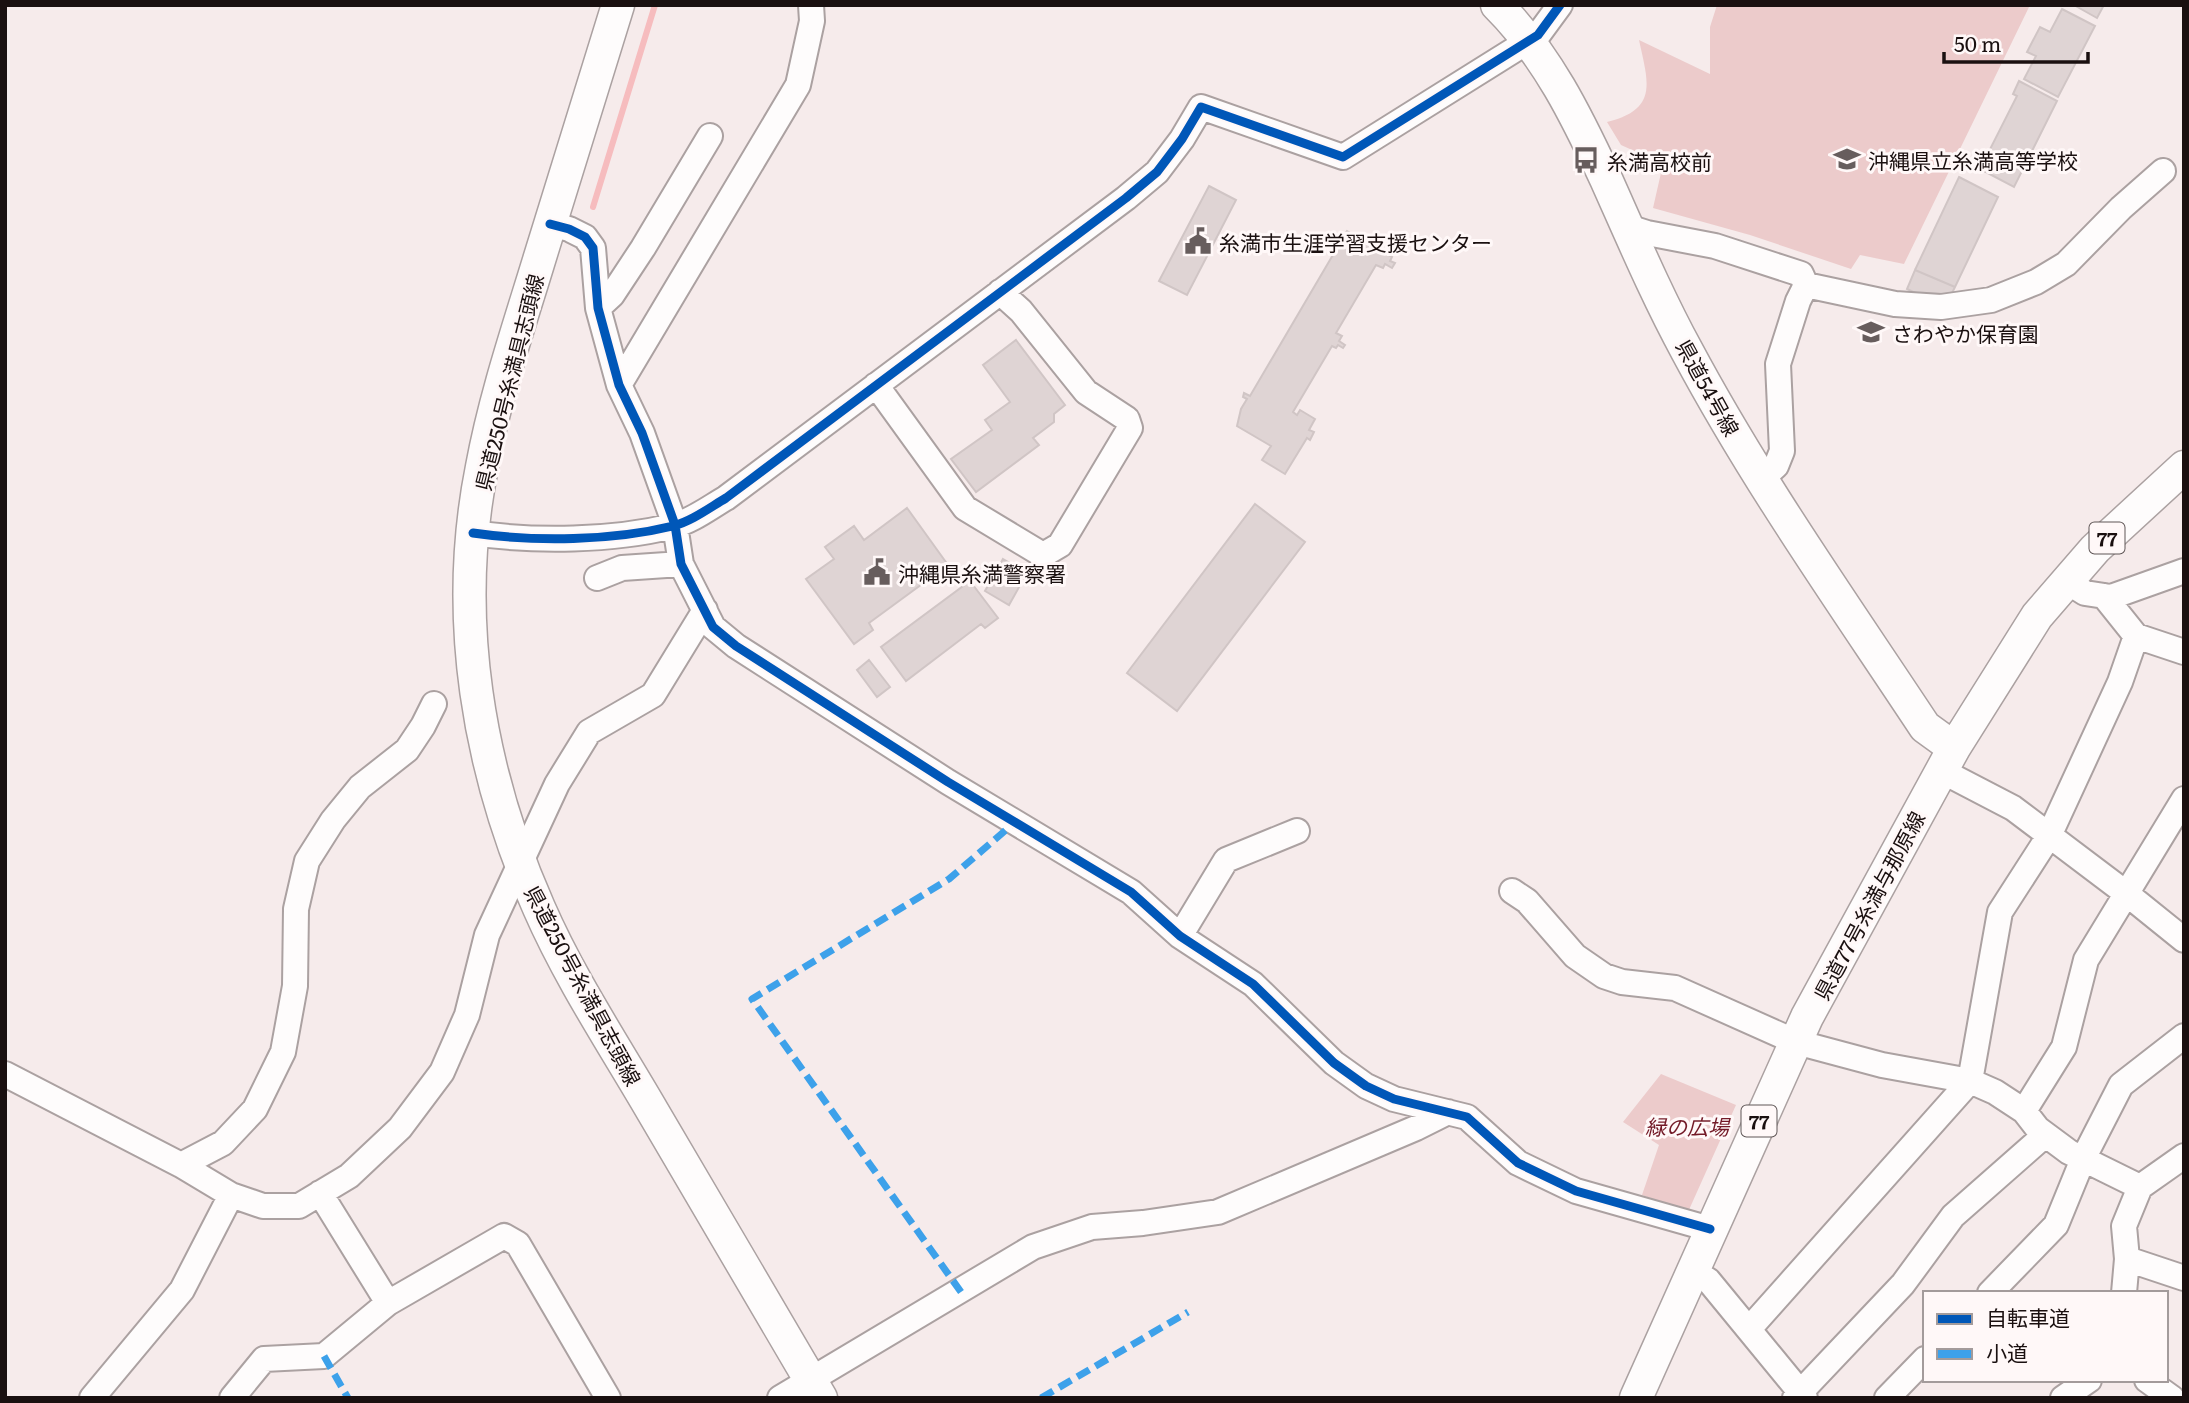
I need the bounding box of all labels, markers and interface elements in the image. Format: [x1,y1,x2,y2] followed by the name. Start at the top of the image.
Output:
[1944,21,2088,65] scale bar
[1954,27,2001,58] text: 50 m
[1832,144,1862,174] school or university icon: 沖縄県立糸満高等学校
[1868,144,2078,175] place label: 沖縄県立糸満高等学校
[1571,145,1601,175] bus stop icon: 糸満高校前
[1607,145,1712,176] place label: 糸満高校前
[1183,226,1213,256] public building icon: 糸満市生涯学習支援センター
[1219,226,1492,257] place label: 糸満市生涯学習支援センター
[466,270,550,494] street label: 県道250号糸満具志頭線
[1856,317,1886,347] school or university icon: さわやか保育園
[1892,317,2039,348] place label: さわやか保育園
[1670,333,1748,441] street label: 県道54号線
[2090,523,2124,554] road number: 77
[862,557,892,587] public building icon: 沖縄県糸満警察署
[898,557,1066,588] place label: 沖縄県糸満警察署
[1805,805,1931,1005] street label: 県道77号糸満与那原線
[518,880,650,1090] street label: 県道250号糸満具志頭線
[1742,1106,1776,1136] road number: 77
[1645,1110,1731,1141] park label: 緑の広場
[1923,1291,2168,1382] legend
[1986,1301,2070,1332] text: 自転車道
[1986,1336,2028,1367] text: 小道

